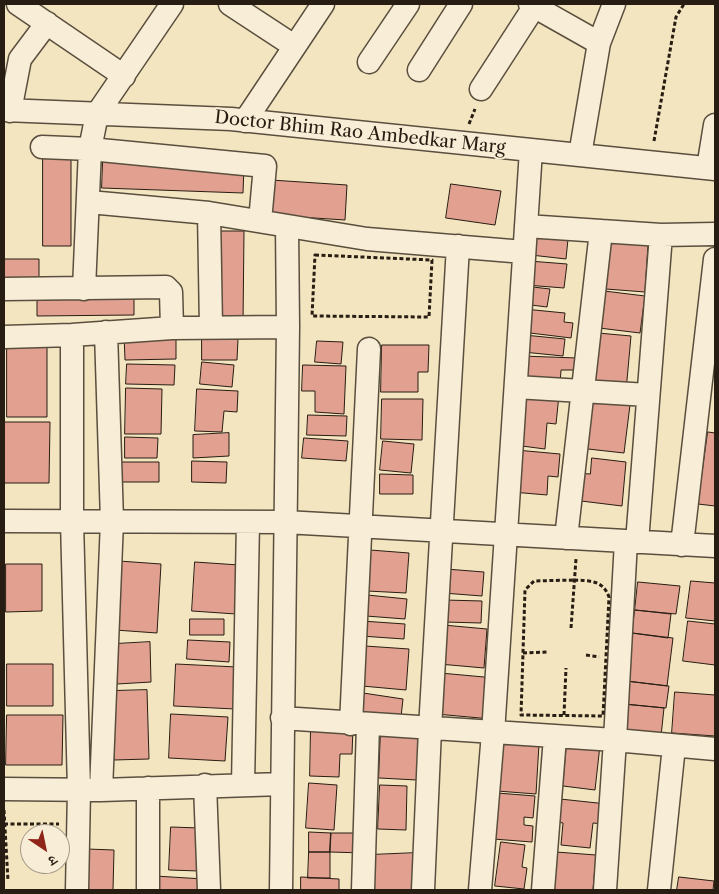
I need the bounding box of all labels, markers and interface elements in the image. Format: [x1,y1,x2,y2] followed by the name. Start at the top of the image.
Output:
[213,107,507,159] street label: Doctor Bhim Rao Ambedkar Marg
[20,824,70,874] north arrow
[45,851,61,870] text: उ

